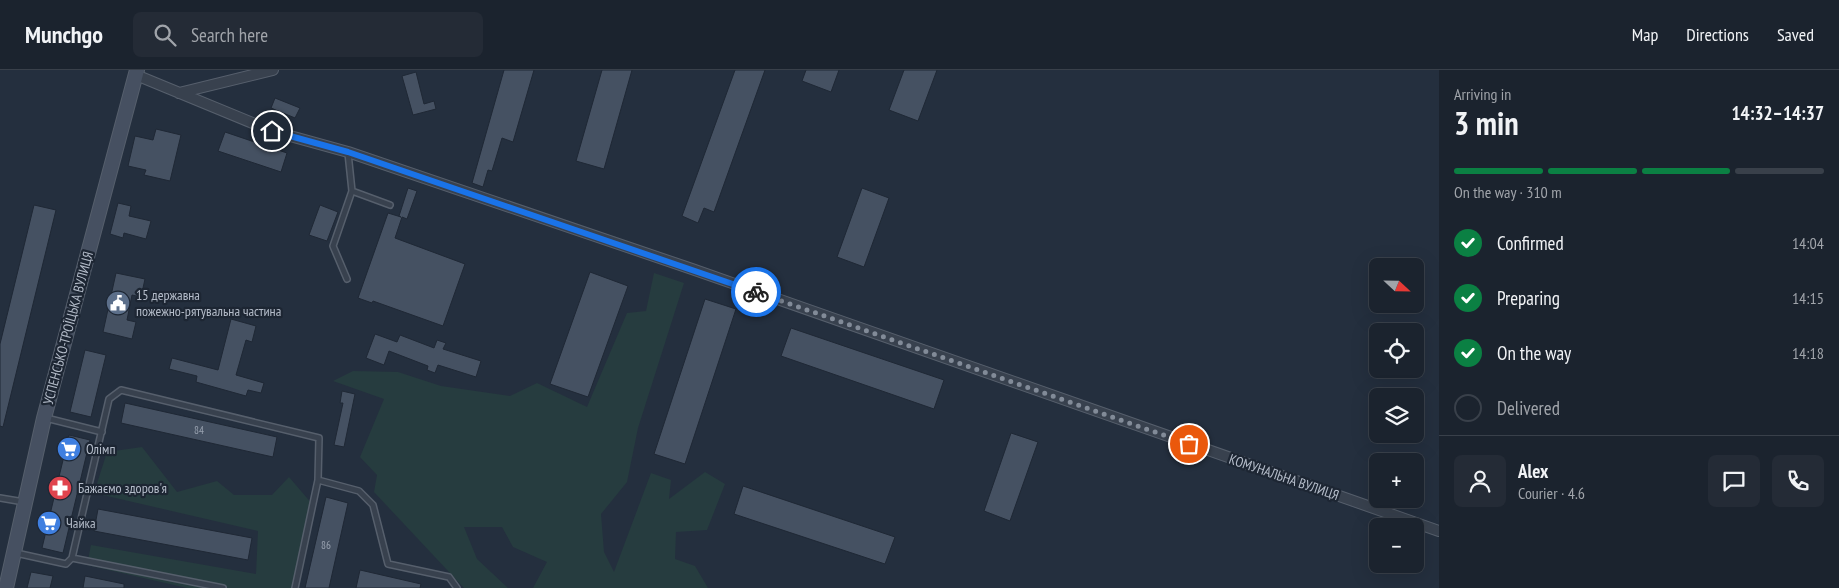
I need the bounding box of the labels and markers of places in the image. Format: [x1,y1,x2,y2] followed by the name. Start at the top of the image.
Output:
[251,110,293,152] pin
[136,286,281,320] place label: 15 державна пожежно-рятувальна частина
[105,290,131,316] public building icon: 15 державна пожежно-рятувальна частина
[1168,423,1210,465] pin
[56,436,82,462] supermarket icon: Олімп
[86,440,115,458] place label: Олімп
[47,475,73,501] pharmacy icon: Бажаємо здоров'я
[78,479,167,497] place label: Бажаємо здоров'я
[36,510,62,536] supermarket icon: Чайка
[66,514,96,532] place label: Чайка

